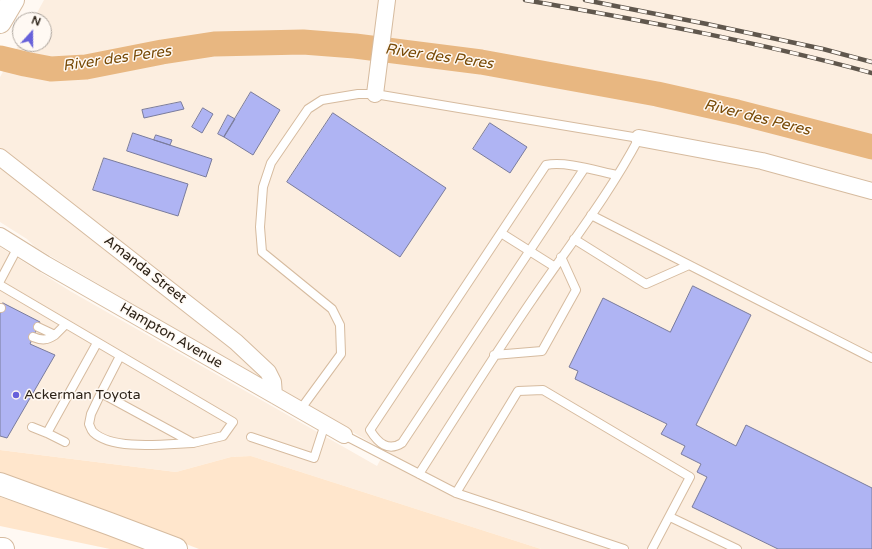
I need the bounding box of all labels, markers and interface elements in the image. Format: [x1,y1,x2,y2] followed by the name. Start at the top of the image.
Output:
[12,12,52,52] north arrow
[30,14,43,29] text: N
[384,41,494,73] water label: River des Peres
[62,43,172,75] water label: River des Peres
[702,96,812,140] water label: River des Peres
[100,233,190,307] street label: Amanda Street
[117,300,225,372] street label: Hampton Avenue
[24,387,141,403] place label: Ackerman Toyota
[11,390,21,400] marker: Ackerman Toyota

